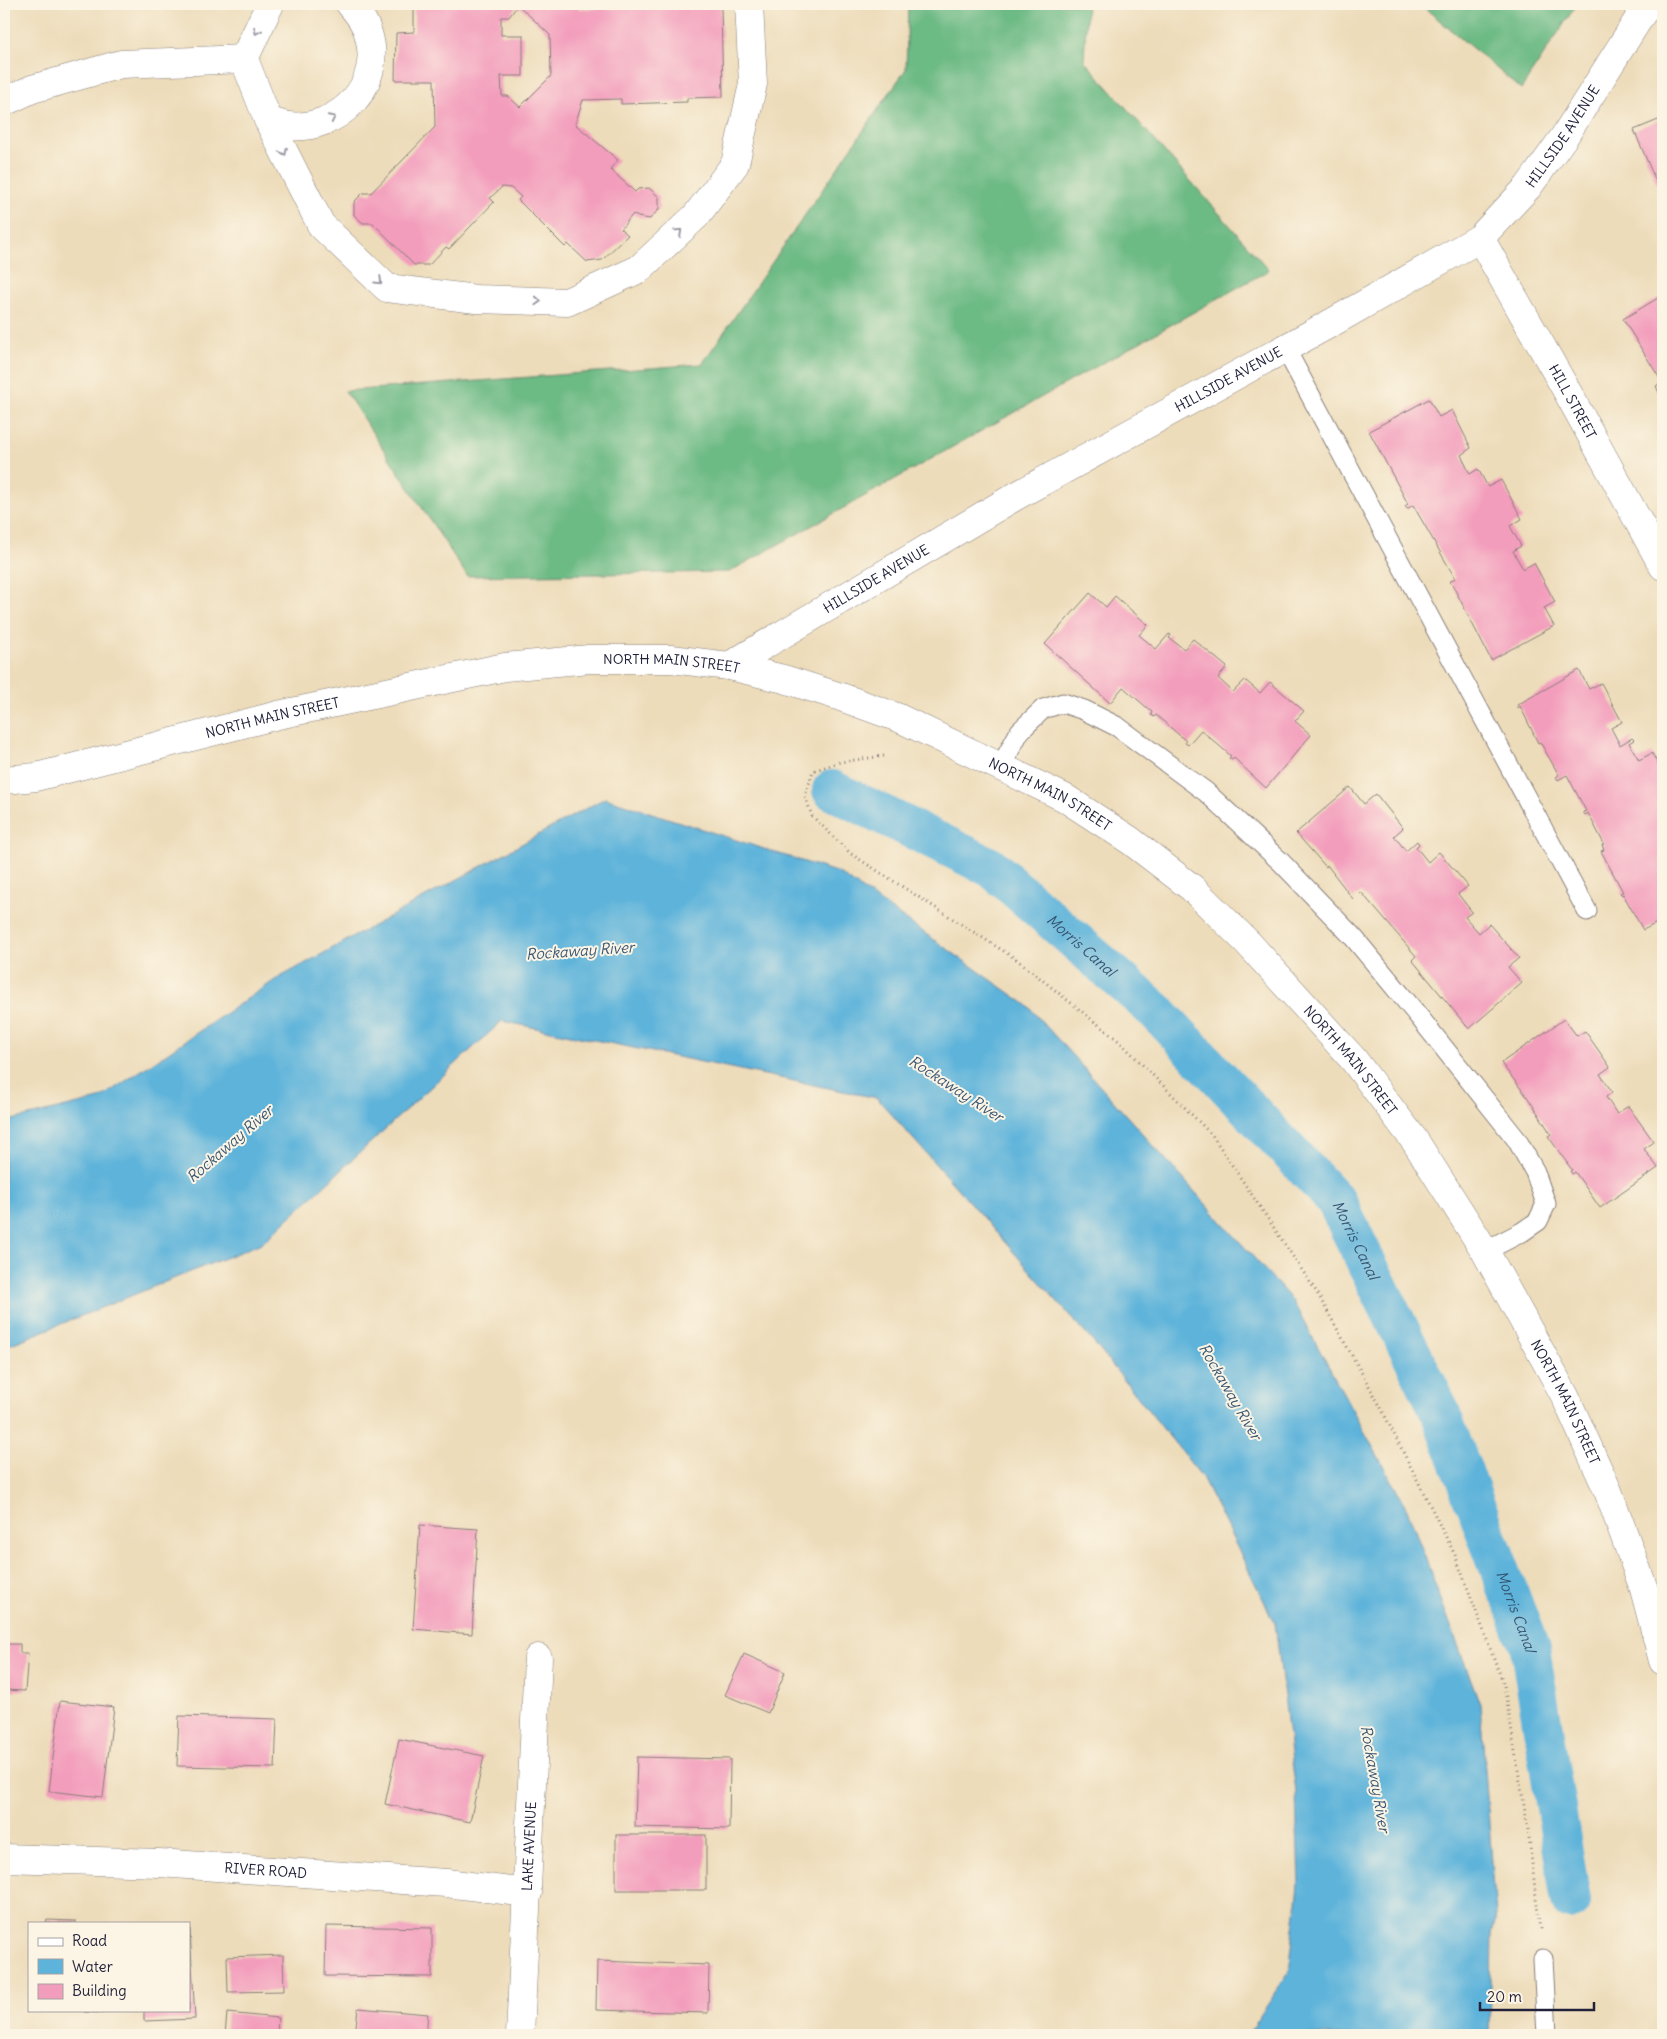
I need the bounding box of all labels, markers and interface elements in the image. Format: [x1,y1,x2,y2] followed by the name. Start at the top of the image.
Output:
[253,26,263,35] one-way arrow
[1522,82,1604,191] street label: HILLSIDE AVENUE
[327,114,336,124] one-way arrow
[277,147,288,156] one-way arrow
[673,229,682,238] one-way arrow
[373,275,382,284] one-way arrow
[534,296,542,306] one-way arrow
[1172,343,1285,416] street label: HILLSIDE AVENUE
[1545,361,1600,442] street label: HILL STREET
[820,541,932,617] street label: HILLSIDE AVENUE
[603,650,742,677] street label: NORTH MAIN STREET
[204,693,341,742] street label: NORTH MAIN STREET
[986,754,1115,835] street label: NORTH MAIN STREET
[1043,910,1122,982] water label: Morris Canal
[525,937,637,964] water label: Rockaway River
[1300,1002,1401,1119] street label: NORTH MAIN STREET
[906,1051,1008,1127] water label: Rockaway River
[183,1100,278,1186] water label: Rockaway River
[1328,1197,1384,1285] water label: Morris Canal
[1527,1336,1604,1467] street label: NORTH MAIN STREET
[1195,1340,1267,1445] water label: Rockaway River
[1492,1568,1541,1656] water label: Morris Canal
[1357,1724,1395,1836] water label: Rockaway River
[518,1801,540,1891] street label: LAKE AVENUE
[224,1859,308,1882] street label: RIVER ROAD
[28,1922,190,2012] legend
[72,1931,107,1950] text: Road
[72,1957,113,1976] text: Water
[1480,1979,1593,2011] scale bar
[72,1981,127,2000] text: Building
[1487,1987,1522,2006] text: 20 m

